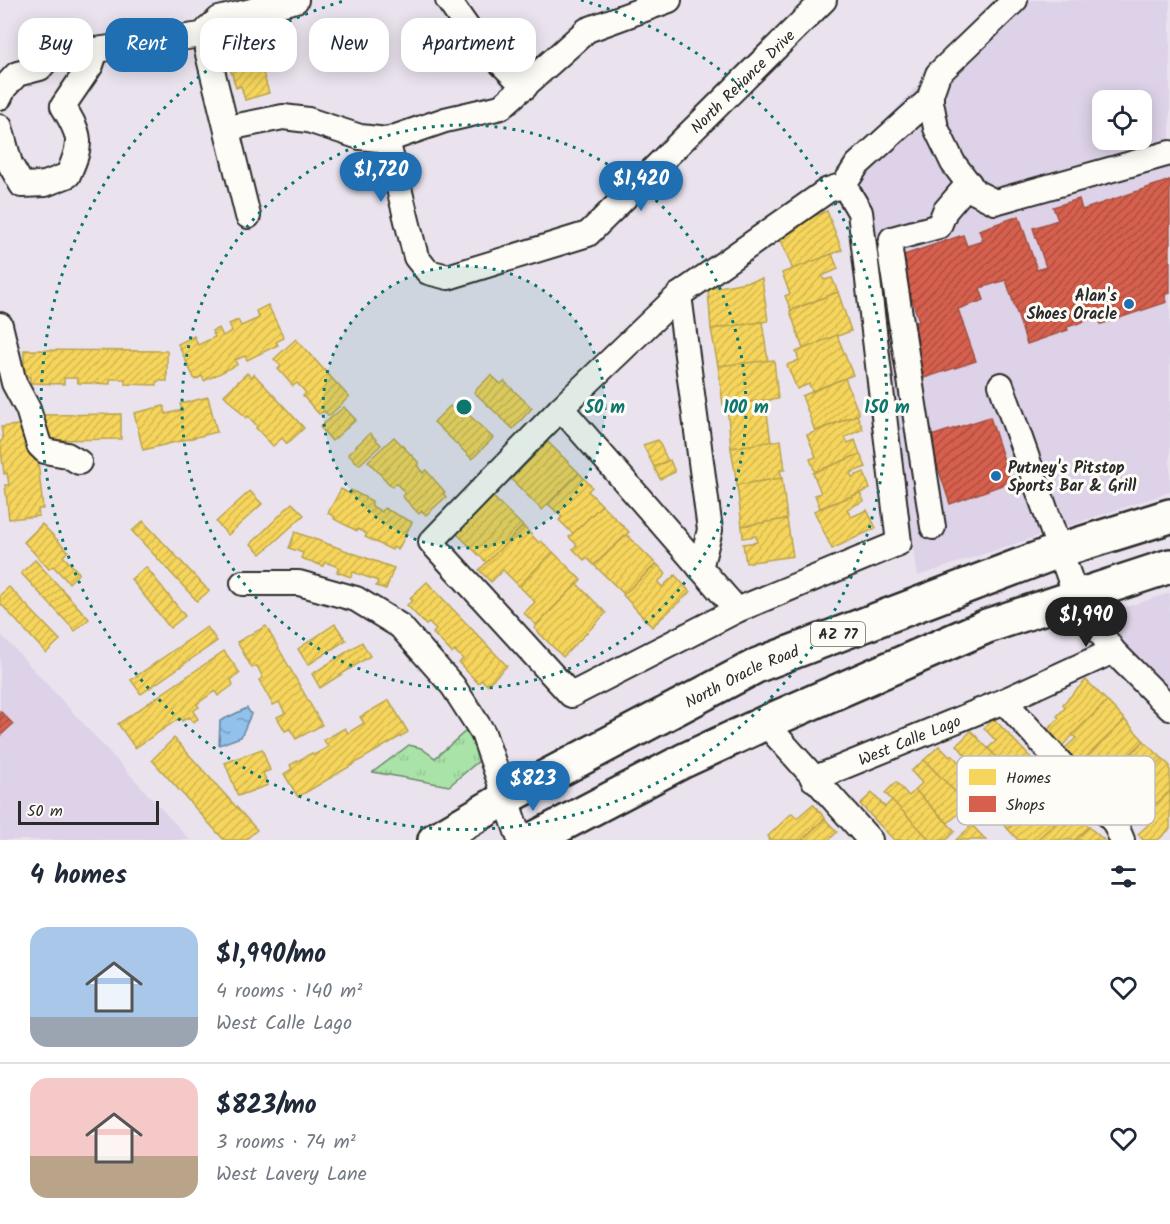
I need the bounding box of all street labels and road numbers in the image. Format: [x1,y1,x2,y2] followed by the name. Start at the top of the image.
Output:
[685,24,801,140] street label: North Reliance Drive
[811,622,865,646] road number: AZ 77
[681,639,804,715] street label: North Oracle Road
[855,709,965,773] street label: West Calle Lago

